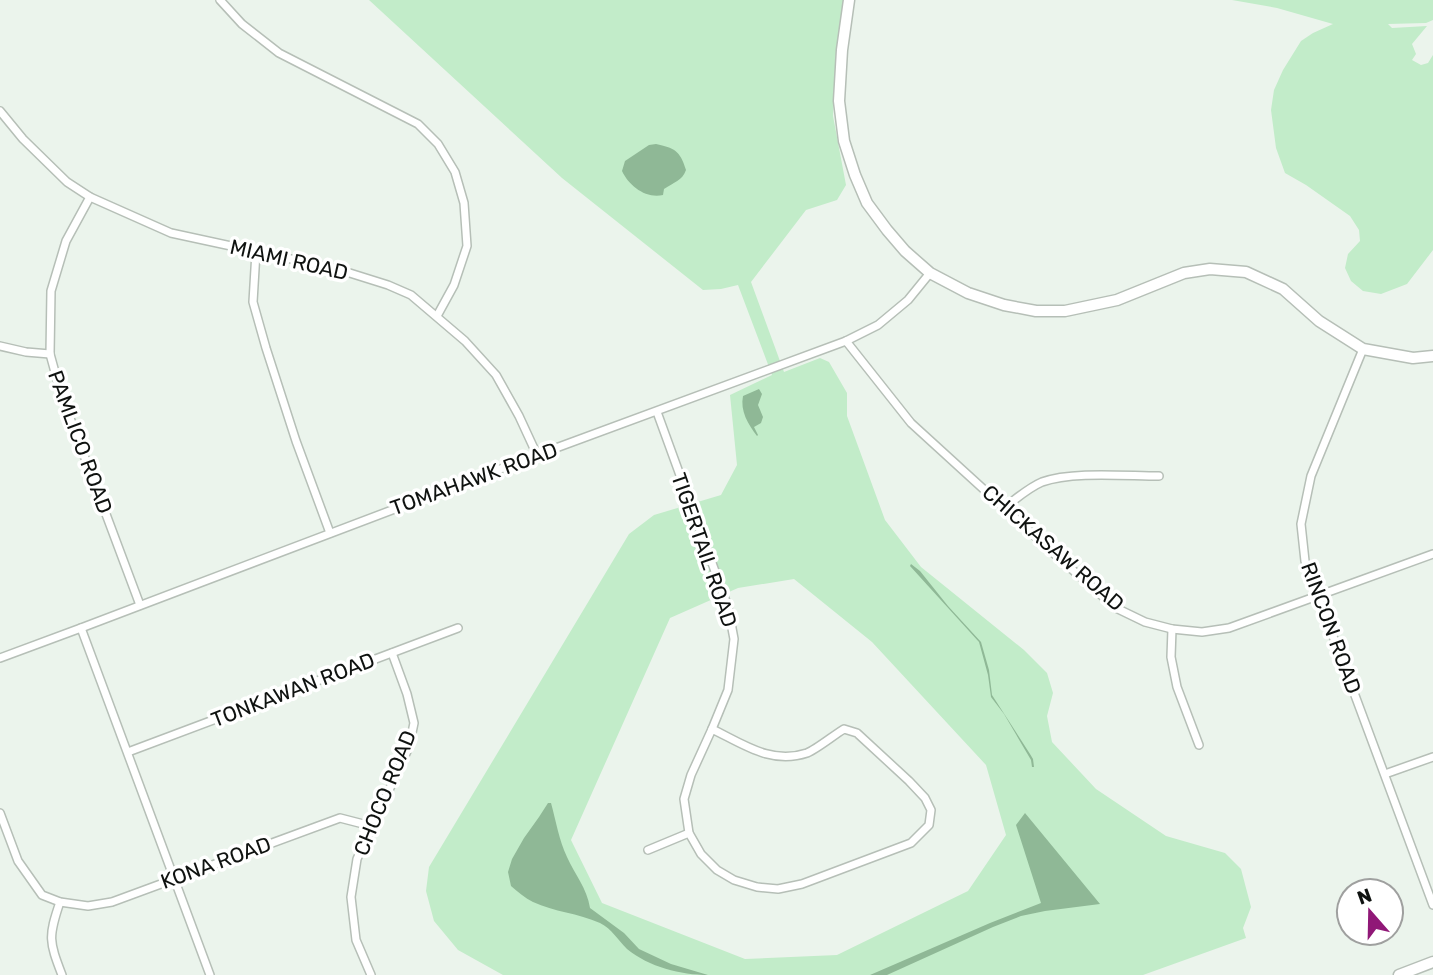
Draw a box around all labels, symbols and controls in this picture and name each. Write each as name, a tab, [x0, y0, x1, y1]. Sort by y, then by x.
street label: MIAMI ROAD	[228, 234, 351, 285]
street label: PAMLICO ROAD	[43, 367, 118, 517]
street label: TOMAHAWK ROAD	[387, 437, 561, 520]
street label: TIGERTAIL ROAD	[666, 469, 743, 630]
street label: CHICKASAW ROAD	[977, 479, 1129, 616]
street label: RINCON ROAD	[1296, 559, 1367, 697]
street label: TONKAWAN ROAD	[208, 647, 378, 732]
street label: CHOCO ROAD	[348, 727, 421, 859]
street label: KONA ROAD	[157, 831, 274, 894]
north arrow	[1335, 877, 1405, 947]
text: N	[1354, 883, 1375, 910]

